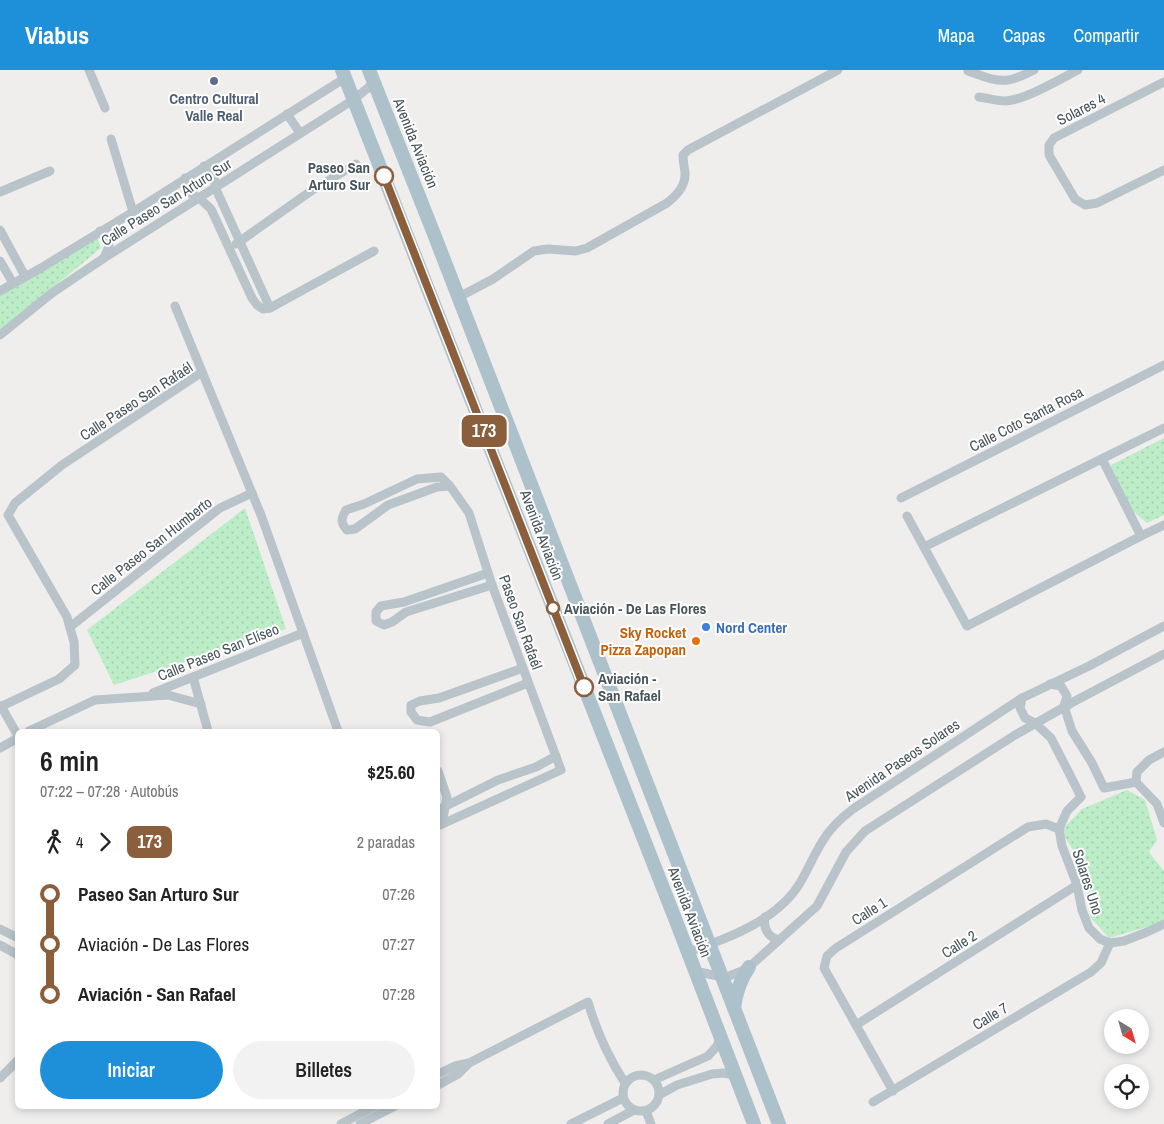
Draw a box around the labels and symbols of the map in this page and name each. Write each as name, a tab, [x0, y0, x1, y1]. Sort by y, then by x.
marker: Centro Cultural Valle Real	[208, 75, 220, 87]
place label: Centro Cultural Valle Real	[169, 88, 259, 126]
street label: Solares 4	[1053, 88, 1109, 130]
street label: Avenida Aviación	[388, 94, 444, 191]
street label: Calle Paseo San Arturo Sur	[97, 153, 235, 251]
place label: Paseo San Arturo Sur	[308, 157, 370, 195]
marker: Paseo San Arturo Sur	[374, 166, 394, 186]
street label: Calle Paseo San Rafaél	[76, 357, 196, 445]
street label: Calle Coto Santa Rosa	[965, 381, 1087, 457]
line badge: 173	[455, 415, 513, 447]
street label: Avenida Aviación	[515, 486, 569, 583]
street label: Calle Paseo San Humberto	[86, 492, 216, 600]
street label: Paseo San Rafaél	[494, 572, 548, 672]
place label: Aviación - De Las Flores	[564, 598, 707, 619]
marker: Aviación - De Las Flores	[546, 601, 560, 615]
place label: Nord Center	[716, 617, 787, 638]
street label: Calle Paseo San Elíseo	[154, 618, 282, 686]
marker: Nord Center	[700, 621, 712, 633]
place label: Sky Rocket Pizza Zapopan	[601, 622, 686, 660]
marker: Sky Rocket Pizza Zapopan	[690, 635, 702, 647]
place label: Aviación - San Rafael	[598, 668, 661, 706]
marker: Aviación - San Rafael	[574, 677, 594, 697]
street label: Avenida Paseos Solares	[840, 714, 964, 807]
street label: Solares Uno	[1068, 847, 1108, 918]
street label: Avenida Aviación	[663, 863, 717, 960]
street label: Calle 1	[847, 892, 891, 930]
street label: Calle 2	[937, 925, 981, 963]
street label: Calle 7	[968, 997, 1012, 1035]
north arrow	[1104, 1009, 1149, 1054]

